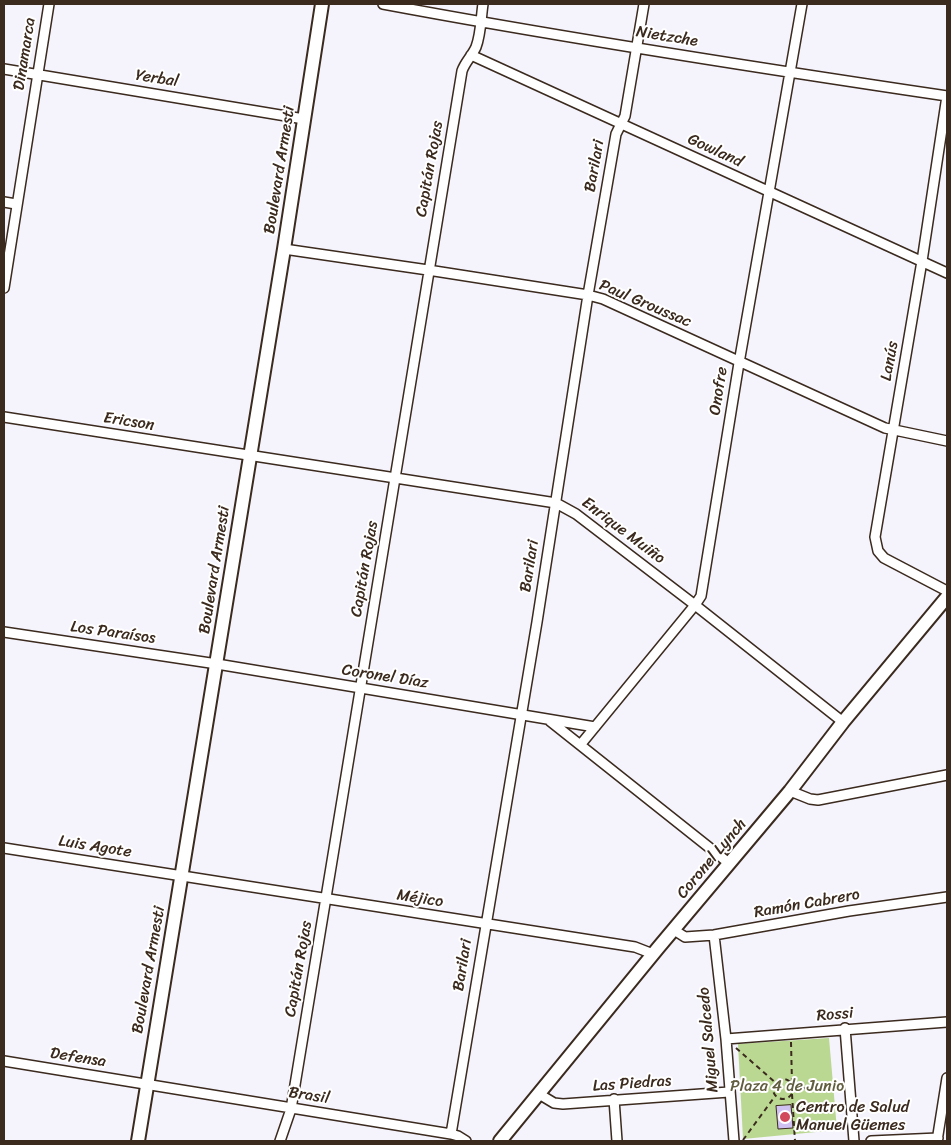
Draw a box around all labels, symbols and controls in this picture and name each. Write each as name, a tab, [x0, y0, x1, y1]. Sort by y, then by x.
street label: Dinamarca	[10, 16, 40, 92]
street label: Nietzche	[635, 23, 699, 51]
street label: Yerbal	[134, 66, 180, 92]
street label: Boulevard Armesti	[260, 105, 300, 235]
street label: Capitán Rojas	[412, 119, 448, 219]
street label: Gowland	[684, 130, 746, 172]
street label: Barilari	[581, 138, 609, 194]
street label: Paul Groussac	[596, 276, 694, 332]
street label: Lanús	[877, 340, 903, 382]
street label: Onofre	[706, 365, 732, 417]
street label: Ericson	[102, 409, 156, 435]
street label: Enrique Muiño	[578, 493, 668, 569]
street label: Boulevard Armesti	[195, 505, 235, 635]
street label: Capitán Rojas	[347, 519, 383, 619]
street label: Barilari	[516, 538, 544, 594]
street label: Los Paraísos	[69, 618, 157, 648]
street label: Coronel Díaz	[340, 661, 430, 693]
street label: Coronel Lynch	[673, 815, 751, 903]
street label: Luis Agote	[57, 832, 133, 862]
street label: Ramón Cabrero	[753, 885, 861, 923]
street label: Méjico	[395, 886, 445, 912]
street label: Boulevard Armesti	[128, 905, 170, 1035]
street label: Capitán Rojas	[281, 919, 317, 1019]
street label: Barilari	[449, 937, 477, 993]
street label: Miguel Salcedo	[695, 986, 723, 1094]
street label: Rossi	[816, 1004, 854, 1026]
street label: Defensa	[49, 1044, 107, 1072]
street label: Las Piedras	[592, 1072, 672, 1096]
park label: Plaza 4 de Junio	[730, 1077, 844, 1097]
street label: Brasil	[287, 1083, 331, 1109]
place label: Centro de Salud Manuel Güemes	[796, 1098, 909, 1136]
marker: Centro de Salud Manuel Güemes	[778, 1110, 792, 1124]

